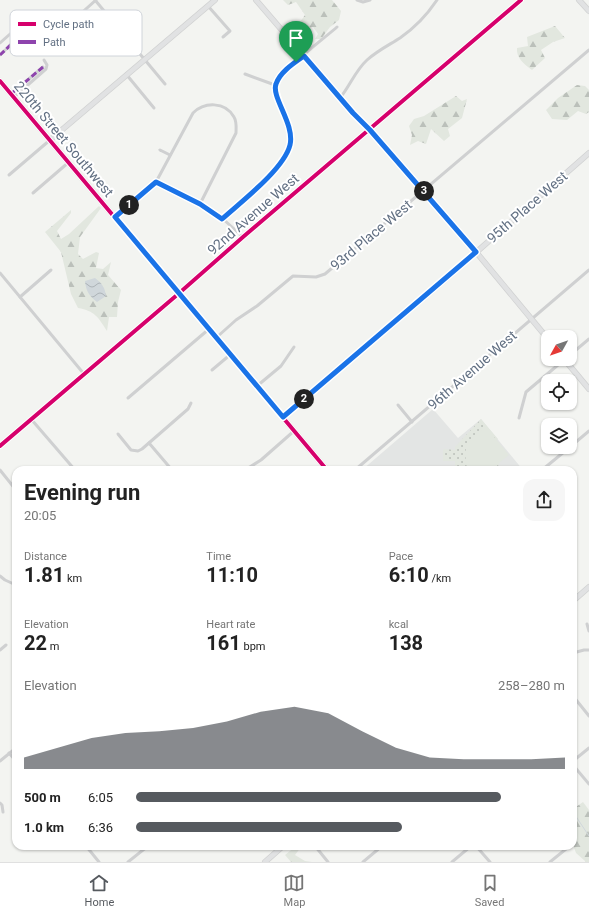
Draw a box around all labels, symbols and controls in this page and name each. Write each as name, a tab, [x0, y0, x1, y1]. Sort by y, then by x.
legend	[10, 10, 142, 56]
text: Cycle path	[43, 18, 94, 31]
pin	[279, 21, 313, 62]
icon: arrive	[285, 27, 307, 49]
text: Path	[43, 36, 66, 49]
street label: 220th Street Southwest	[11, 78, 117, 200]
street label: 95th Place West	[484, 168, 571, 246]
street label: 92nd Avenue West	[204, 170, 302, 258]
pin: 3	[414, 181, 434, 201]
text: 3	[421, 184, 427, 197]
pin: 1	[119, 195, 139, 215]
street label: 93rd Place West	[327, 196, 415, 274]
text: 1	[126, 198, 132, 211]
street label: 96th Avenue West	[424, 327, 520, 413]
north arrow	[541, 330, 577, 366]
map controls	[541, 330, 577, 454]
button: locate	[541, 374, 577, 410]
pin: 2	[294, 389, 314, 409]
text: 2	[301, 392, 307, 405]
button: layers	[541, 418, 577, 454]
button: share	[523, 479, 565, 521]
text: Evening run	[24, 480, 140, 505]
text: 20:05	[24, 508, 56, 523]
text: Distance	[24, 550, 67, 563]
text: Time	[206, 550, 231, 563]
text: Pace	[389, 550, 413, 563]
text: 1.81	[24, 563, 64, 587]
text: 11:10	[206, 563, 258, 587]
text: 6:10	[389, 563, 429, 587]
text: km	[64, 572, 82, 585]
text: /km	[429, 572, 451, 585]
text: Elevation	[24, 618, 69, 631]
text: Heart rate	[206, 618, 255, 631]
text: kcal	[389, 618, 409, 631]
text: 22	[24, 631, 47, 655]
text: 161	[206, 631, 241, 655]
text: 138	[389, 631, 423, 655]
text: m	[47, 640, 59, 653]
text: bpm	[241, 640, 266, 653]
text: Elevation	[24, 678, 77, 693]
text: 258–280 m	[498, 678, 565, 693]
text: 500 m	[24, 790, 61, 805]
text: 6:05	[88, 790, 113, 805]
text: 1.0 km	[24, 820, 64, 835]
text: 6:36	[88, 820, 113, 835]
tab: Home	[85, 872, 114, 909]
tab: Map	[283, 872, 305, 909]
tab: Saved	[475, 872, 504, 909]

